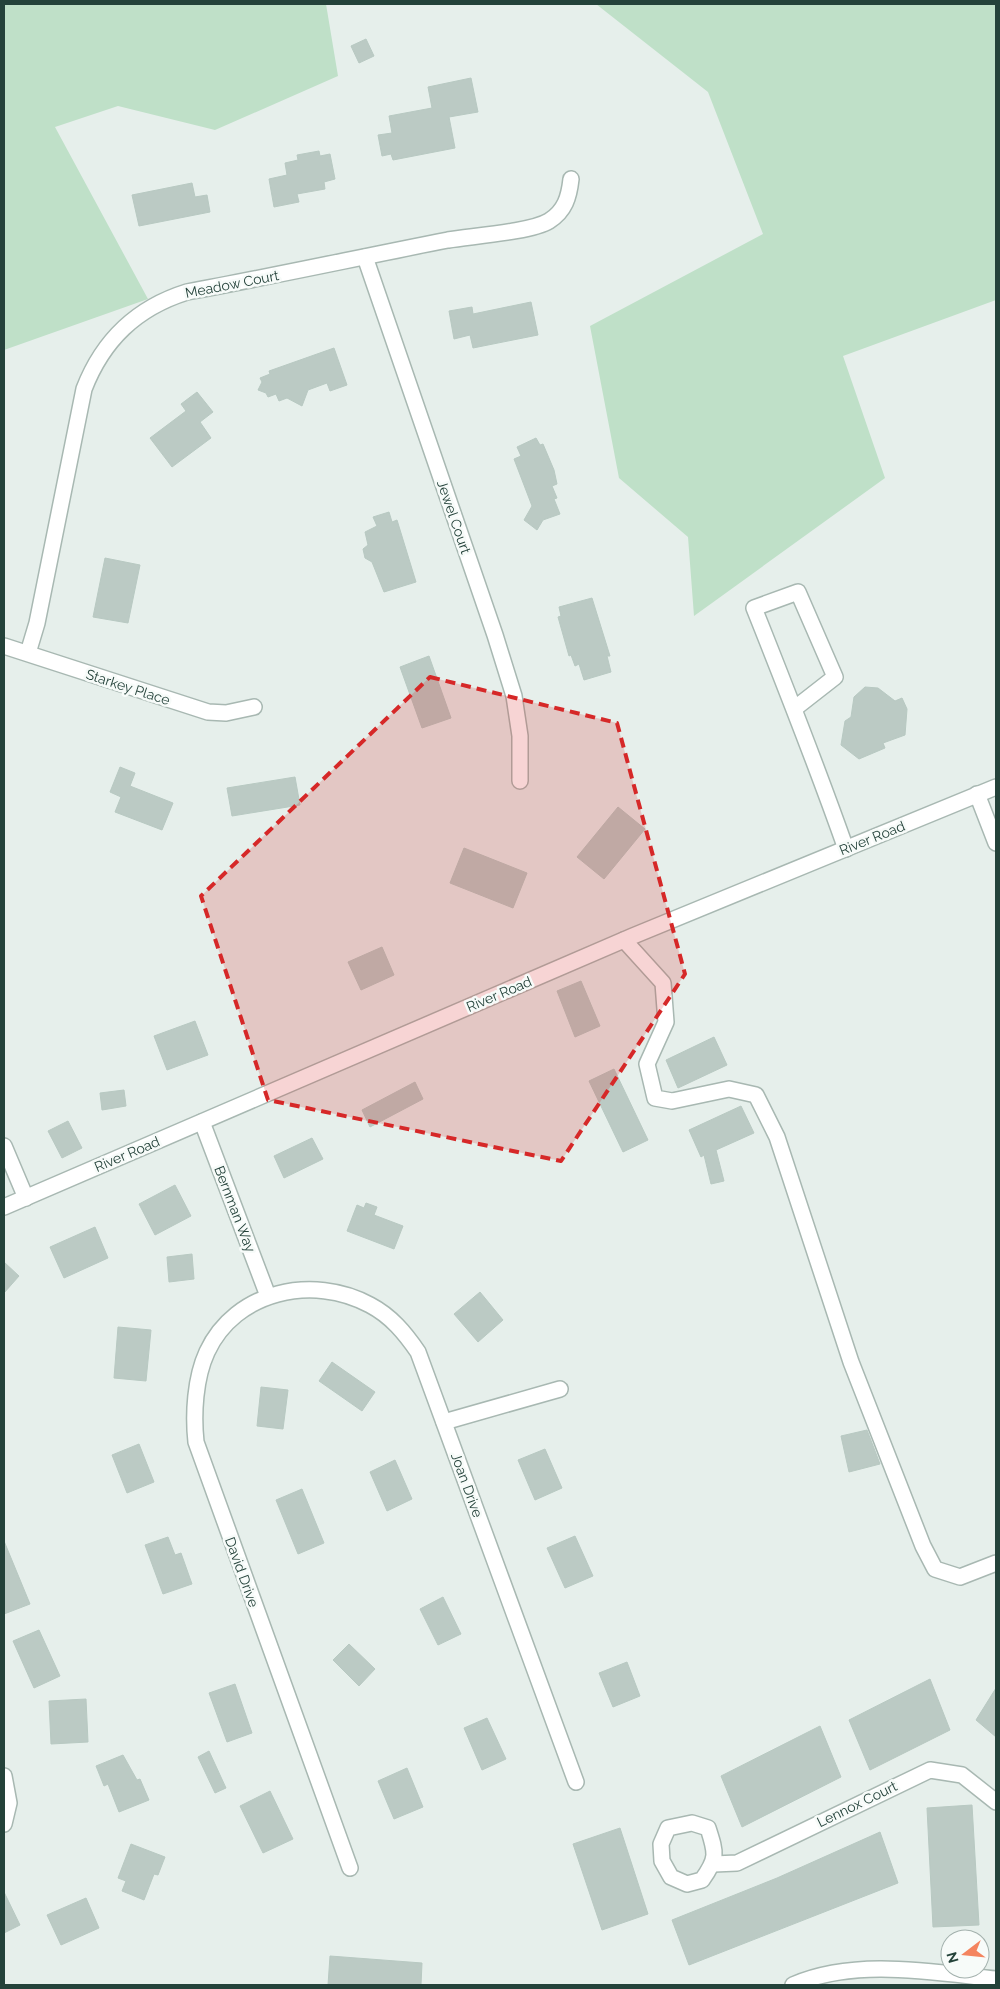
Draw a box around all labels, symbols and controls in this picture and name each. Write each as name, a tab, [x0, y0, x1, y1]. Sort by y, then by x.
street label: Meadow Court	[184, 267, 281, 301]
street label: Jewel Court	[434, 478, 474, 556]
street label: Starkey Place	[84, 666, 172, 708]
street label: River Road	[837, 818, 907, 858]
street label: River Road	[464, 973, 534, 1015]
street label: River Road	[92, 1133, 162, 1175]
street label: Bernman Way	[211, 1164, 259, 1255]
street label: Joan Drive	[448, 1450, 486, 1520]
street label: David Drive	[222, 1535, 262, 1609]
street label: Lennox Court	[814, 1778, 900, 1830]
north arrow	[940, 1929, 990, 1979]
text: N	[943, 1950, 962, 1965]

